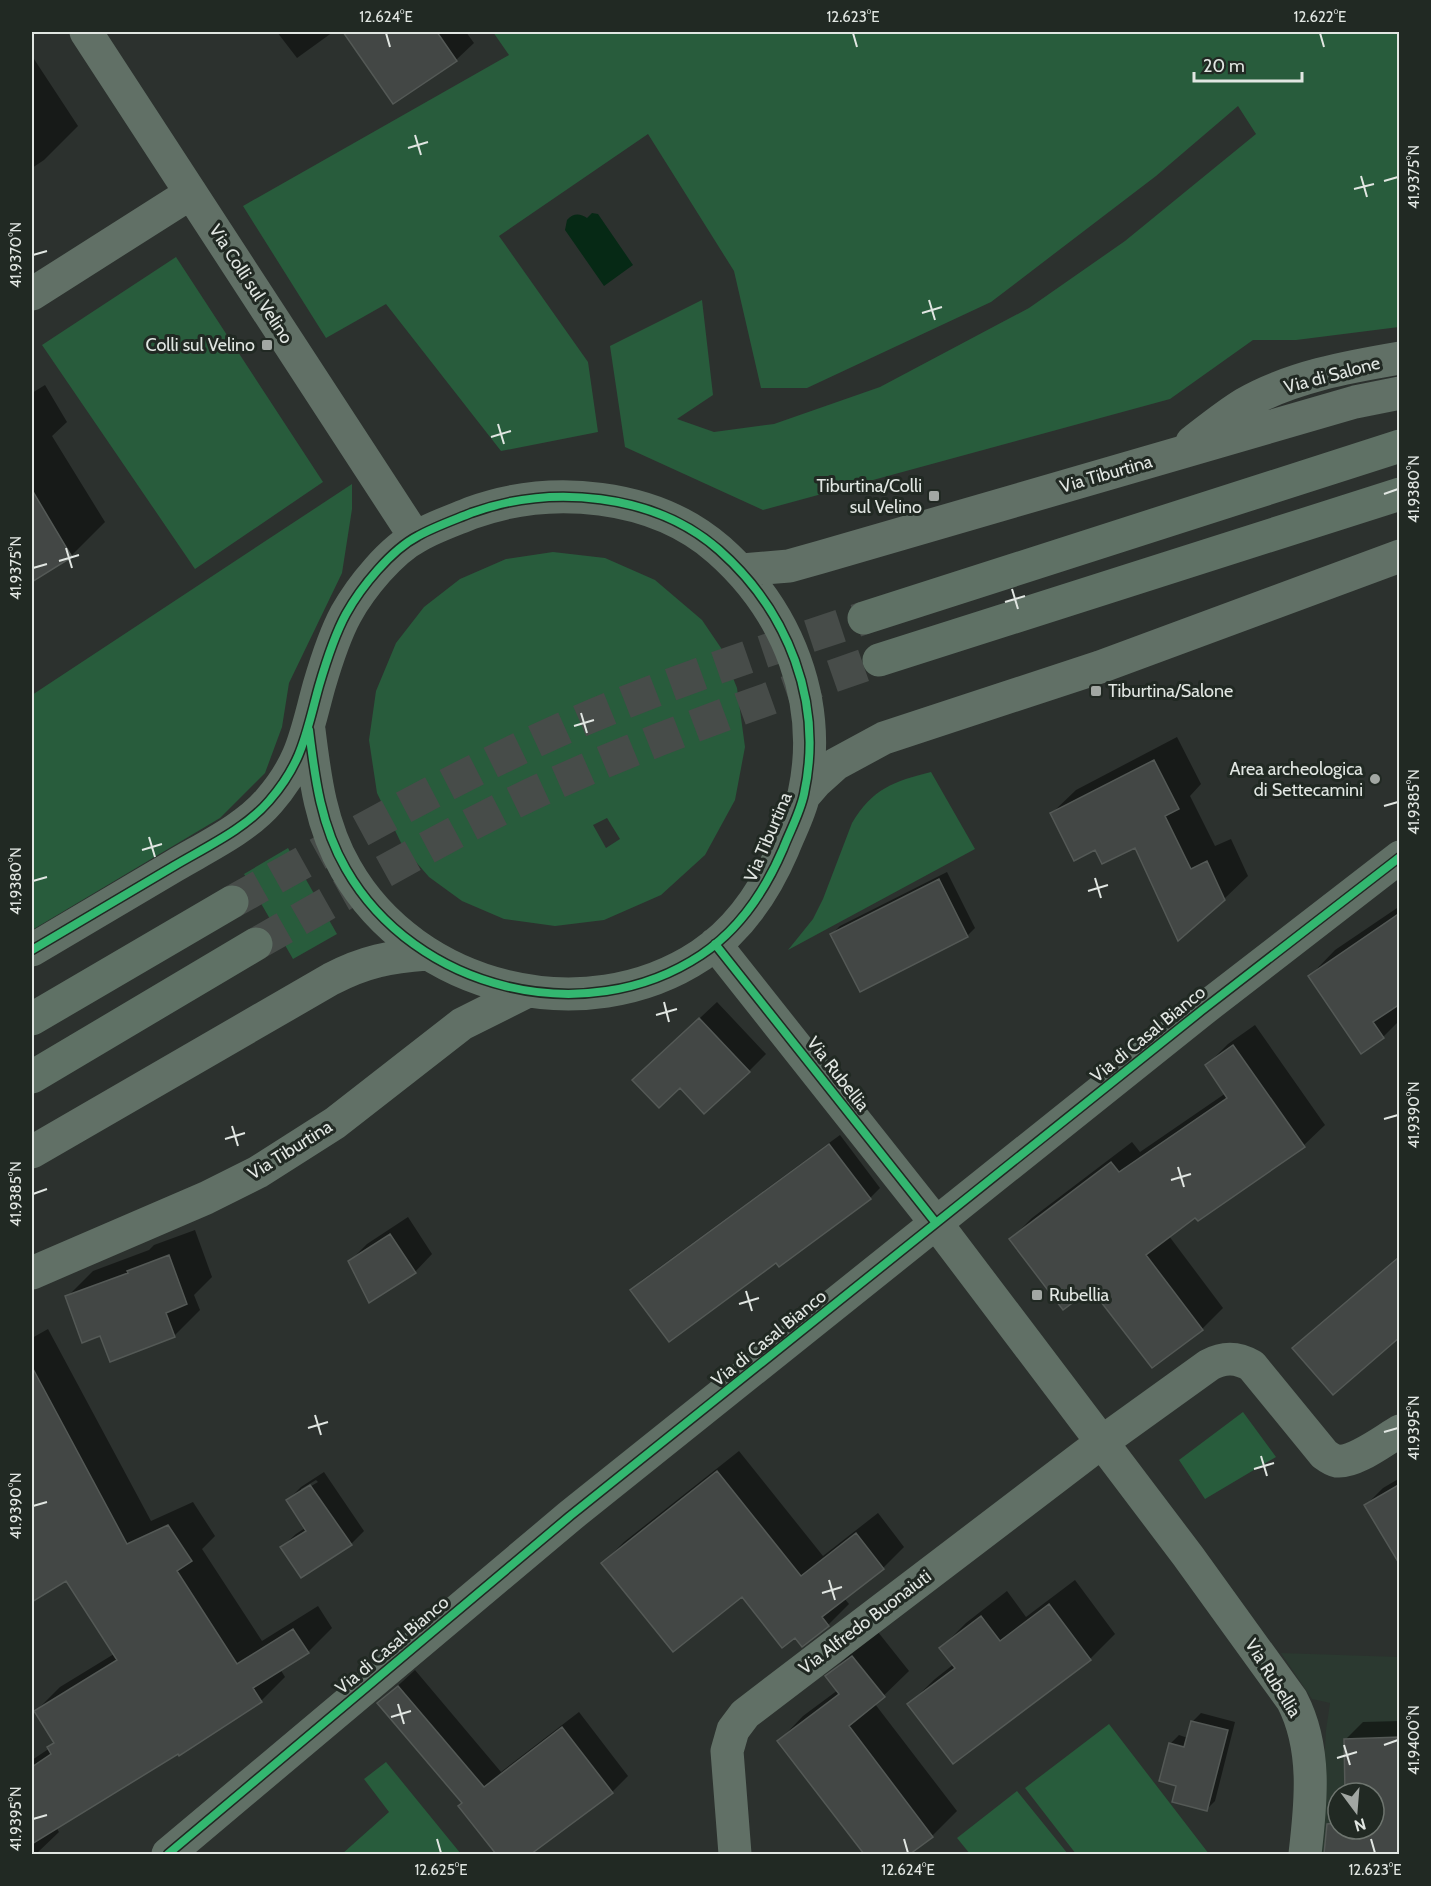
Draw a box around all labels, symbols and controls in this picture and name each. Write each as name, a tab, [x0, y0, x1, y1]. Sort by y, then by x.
text: 12.624°E	[359, 8, 413, 26]
text: 12.623°E	[826, 8, 880, 26]
text: 12.622°E	[1294, 8, 1346, 26]
scale bar	[1194, 45, 1302, 83]
text: 20 m	[1203, 55, 1245, 77]
text: 41.9375°N	[1405, 145, 1423, 209]
street label: Via Colli sul Velino	[204, 220, 298, 348]
text: 41.9370°N	[7, 222, 25, 288]
place label: Colli sul Velino	[146, 334, 255, 356]
marker: Colli sul Velino	[260, 338, 274, 352]
street label: Via di Salone	[1282, 352, 1382, 398]
street label: Via Tiburtina	[1057, 450, 1155, 498]
text: 41.9380°N	[1405, 455, 1423, 523]
place label: Tiburtina/Colli sul Velino	[816, 475, 922, 518]
marker: Tiburtina/Colli sul Velino	[927, 489, 941, 503]
text: 41.9375°N	[7, 536, 25, 600]
place label: Tiburtina/Salone	[1108, 680, 1233, 702]
marker: Tiburtina/Salone	[1089, 684, 1103, 698]
place label: Area archeologica di Settecamini	[1229, 758, 1363, 801]
text: 41.9385°N	[1405, 769, 1423, 835]
marker: Area archeologica di Settecamini	[1368, 772, 1382, 786]
street label: Via Tiburtina	[739, 789, 797, 885]
text: 41.9380°N	[7, 847, 25, 915]
street label: Via di Casal Bianco	[1086, 981, 1210, 1087]
street label: Via Rubellia	[802, 1032, 874, 1116]
text: 41.9390°N	[1405, 1081, 1423, 1149]
street label: Via Tiburtina	[244, 1115, 337, 1185]
text: 41.9385°N	[7, 1161, 25, 1227]
place label: Rubellia	[1049, 1284, 1110, 1306]
street label: Via di Casal Bianco	[707, 1285, 831, 1391]
marker: Rubellia	[1030, 1288, 1044, 1302]
text: 41.9395°N	[1405, 1396, 1423, 1460]
text: 41.9390°N	[7, 1472, 25, 1540]
street label: Via Alfredo Buonaiuti	[795, 1565, 935, 1679]
street label: Via di Casal Bianco	[331, 1591, 453, 1699]
street label: Via Rubellia	[1240, 1635, 1306, 1722]
text: 41.9400°N	[1405, 1705, 1423, 1775]
north arrow	[1326, 1781, 1386, 1841]
text: 41.9395°N	[7, 1787, 25, 1851]
text: N	[1352, 1814, 1368, 1836]
text: 12.625°E	[414, 1861, 468, 1879]
text: 12.624°E	[881, 1861, 935, 1879]
text: 12.623°E	[1348, 1861, 1402, 1879]

